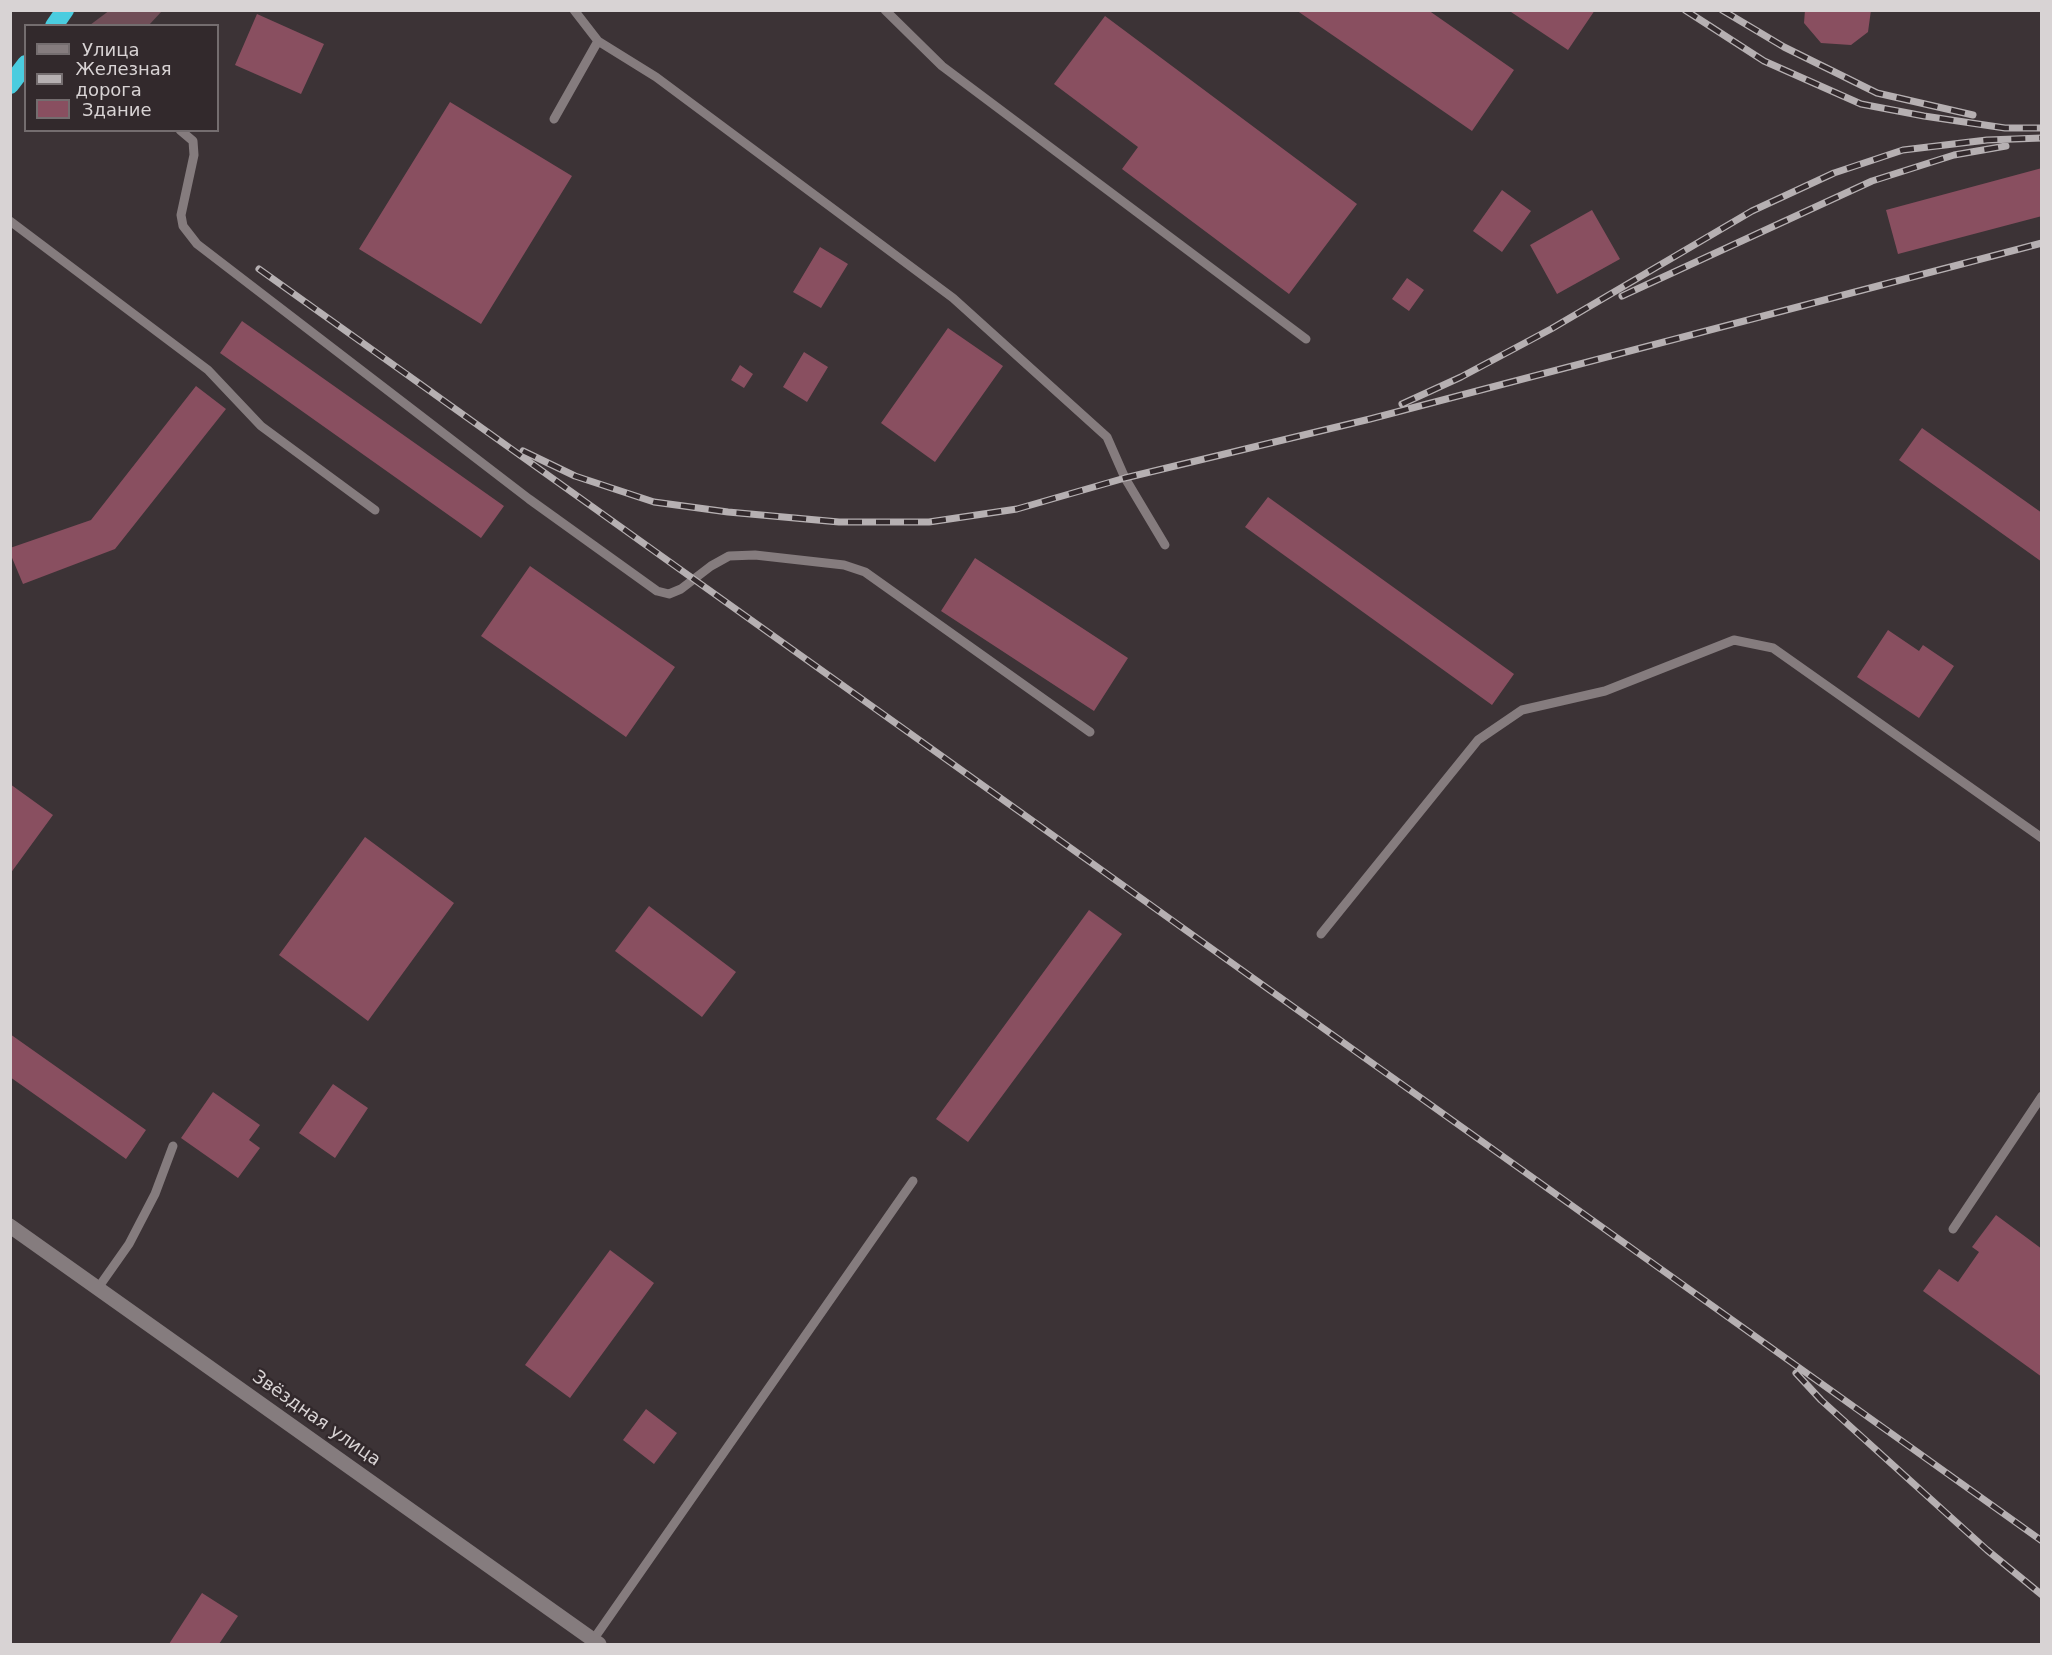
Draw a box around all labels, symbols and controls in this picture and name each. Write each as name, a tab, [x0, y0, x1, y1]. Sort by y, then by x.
legend	[24, 24, 219, 132]
text: Улица	[82, 39, 139, 60]
text: Железная дорога	[75, 58, 172, 100]
text: Здание	[82, 99, 152, 120]
street label: Звёздная улица	[248, 1367, 384, 1471]

